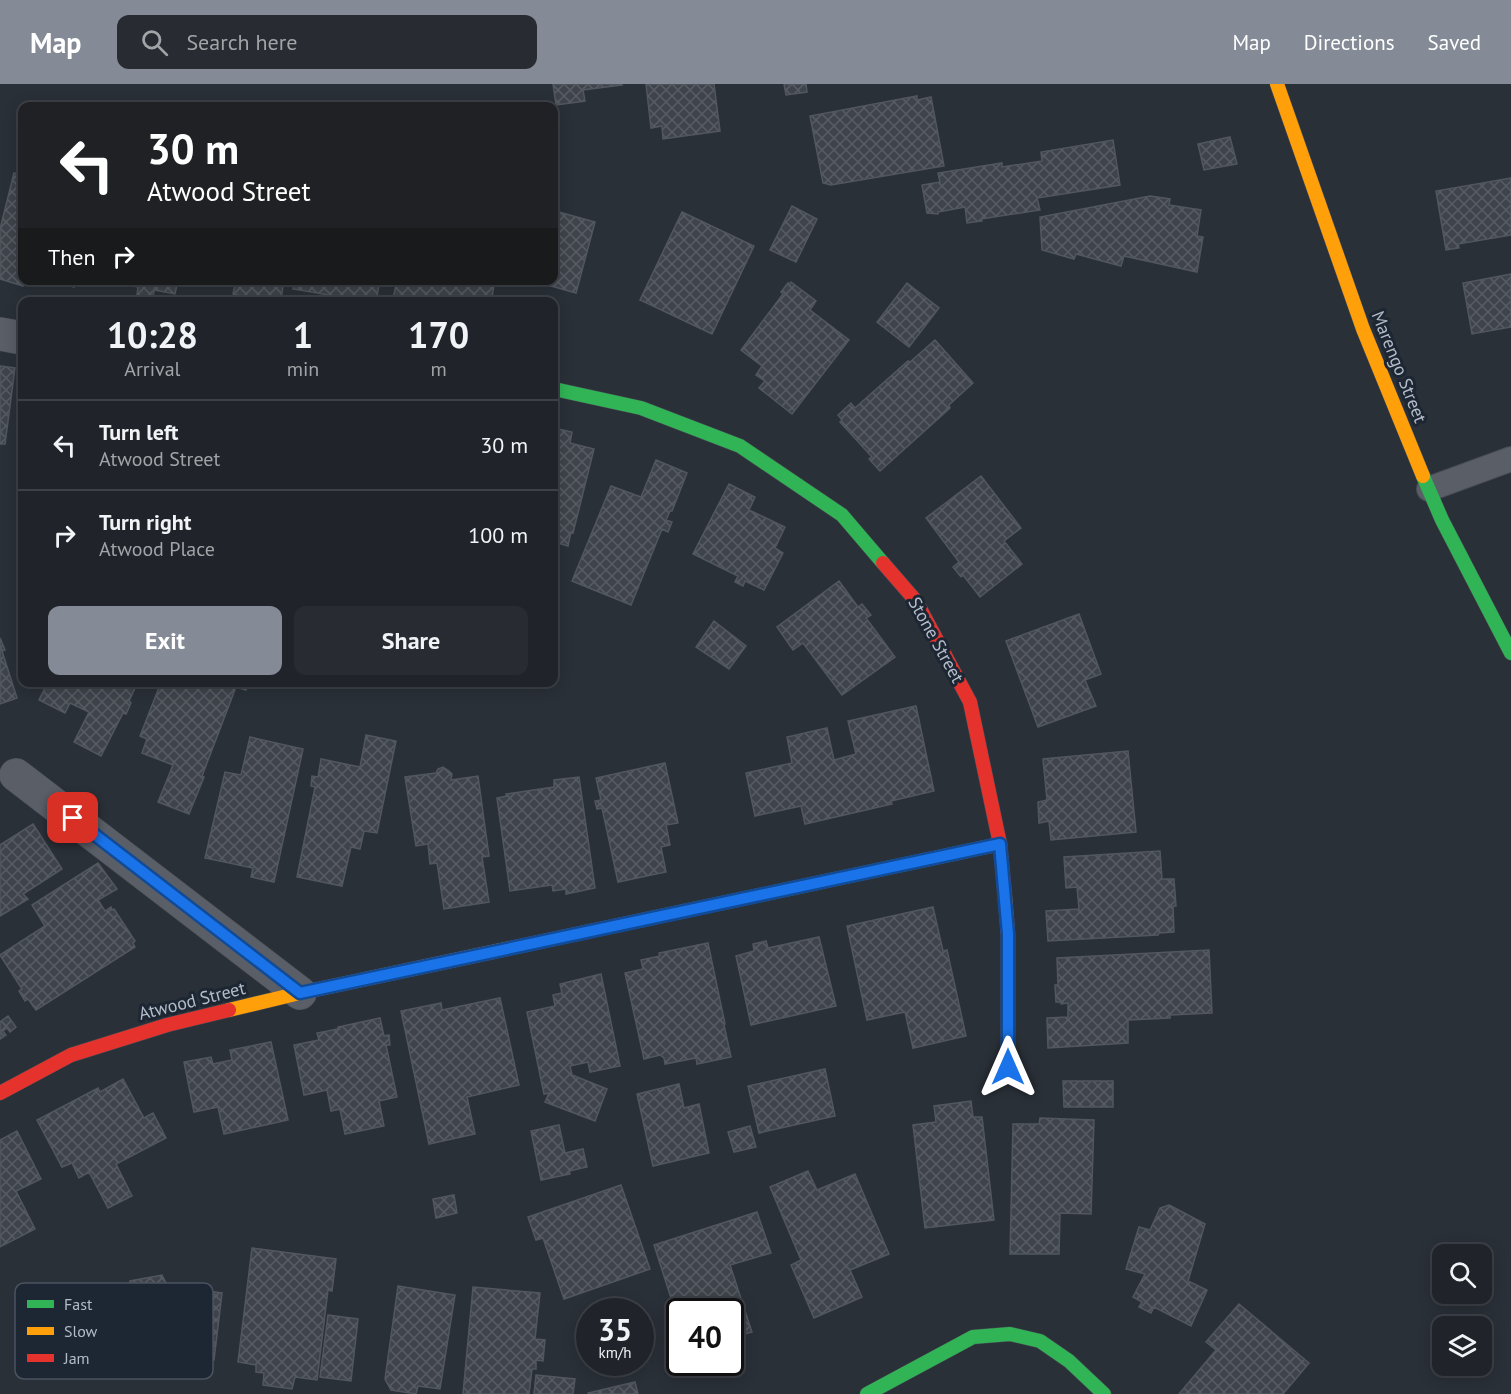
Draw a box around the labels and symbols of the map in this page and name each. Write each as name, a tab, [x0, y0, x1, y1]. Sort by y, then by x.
street label: Marengo Street	[1367, 308, 1432, 426]
street label: Stone Street	[903, 593, 969, 687]
pin	[47, 792, 98, 843]
street label: Atwood Street	[136, 976, 248, 1025]
position arrow	[976, 1035, 1040, 1099]
legend	[15, 1283, 213, 1379]
text: Fast	[64, 1294, 93, 1314]
speed limit sign: 40	[666, 1298, 744, 1376]
text: Slow	[64, 1321, 98, 1341]
text: Jam	[63, 1348, 90, 1368]

